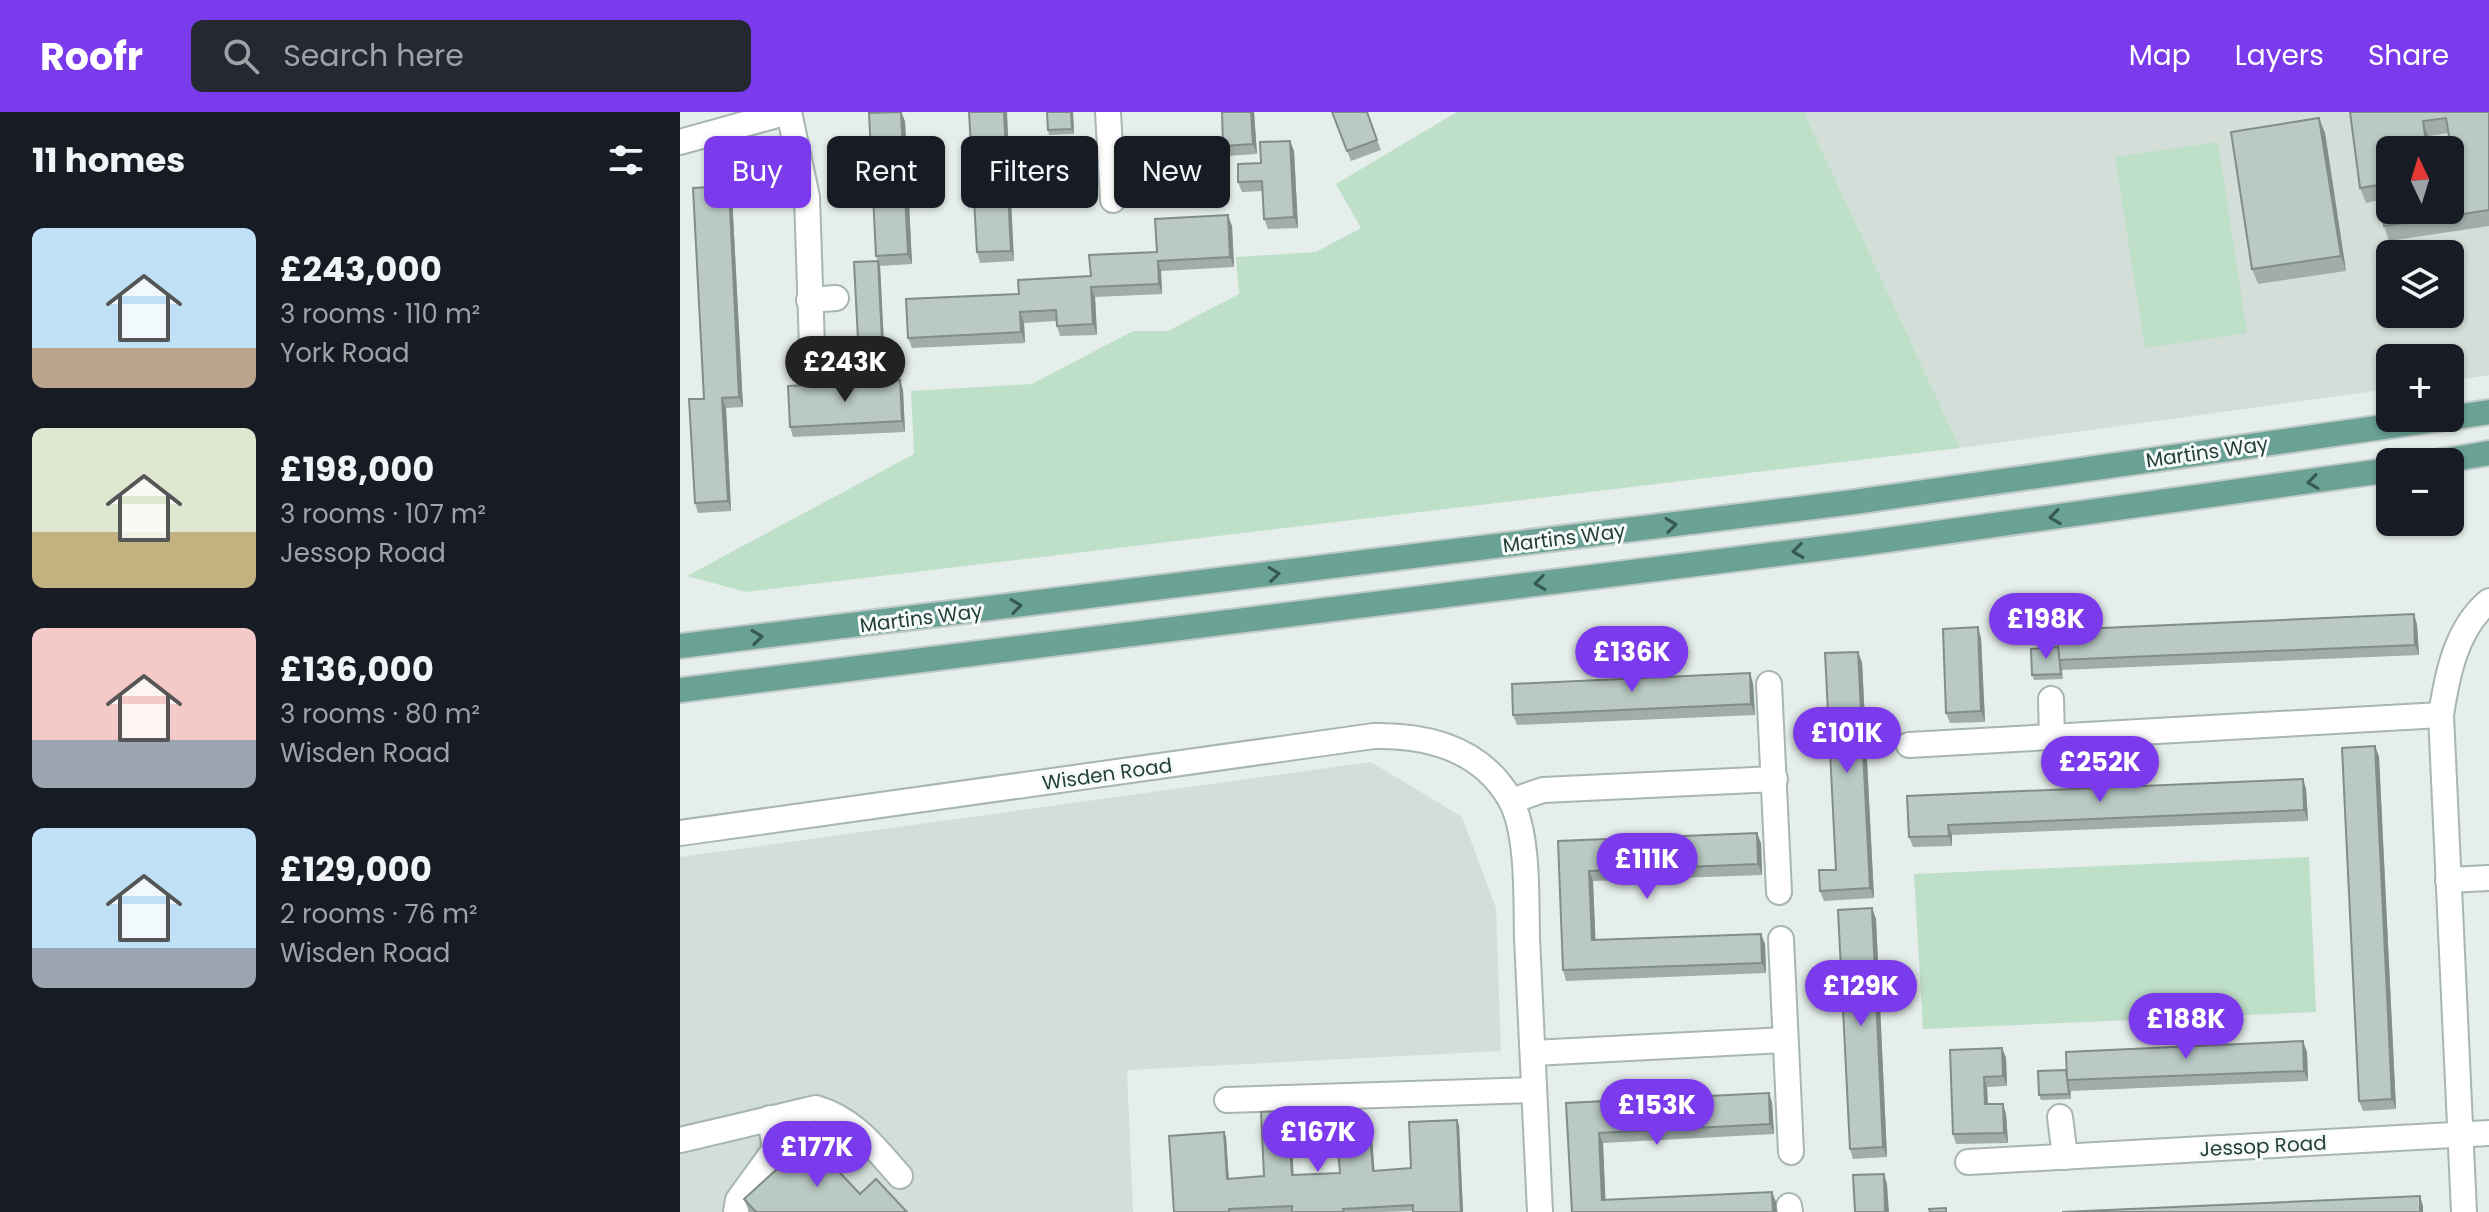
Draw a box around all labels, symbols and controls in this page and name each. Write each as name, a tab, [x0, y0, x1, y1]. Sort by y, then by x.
search box	[191, 20, 751, 92]
text: Roofr	[40, 30, 143, 83]
icon: search	[219, 34, 263, 78]
text: Search here	[283, 34, 464, 77]
text: Map	[2129, 36, 2191, 75]
text: Layers	[2235, 36, 2324, 75]
text: Share	[2368, 36, 2449, 75]
text: 11 homes	[32, 136, 185, 184]
chip: Buy	[704, 136, 811, 208]
chip: Rent	[827, 136, 945, 208]
chip: Filters	[961, 136, 1098, 208]
chip: New	[1114, 136, 1230, 208]
north arrow	[2376, 136, 2464, 224]
map controls	[2376, 136, 2464, 536]
icon: filters	[604, 138, 648, 182]
button: layers	[2376, 240, 2464, 328]
text: £243,000	[280, 245, 442, 293]
icon: home	[96, 260, 192, 356]
text: 3 rooms · 110 m²	[280, 296, 480, 332]
text: York Road	[280, 335, 409, 371]
pin: £243K	[789, 336, 901, 404]
text: £243K	[803, 344, 887, 380]
button: +	[2376, 344, 2464, 432]
street label: Martins Way	[2144, 430, 2270, 474]
text: £198,000	[280, 445, 435, 493]
button: −	[2376, 448, 2464, 536]
icon: home	[96, 460, 192, 556]
one-way arrow	[2306, 473, 2320, 490]
text: 3 rooms · 107 m²	[280, 496, 486, 532]
one-way arrow	[2048, 508, 2062, 525]
street label: Martins Way	[1501, 517, 1627, 559]
one-way arrow	[1664, 517, 1677, 534]
text: Jessop Road	[280, 535, 446, 571]
one-way arrow	[1791, 542, 1804, 559]
one-way arrow	[1267, 566, 1281, 583]
one-way arrow	[1533, 574, 1546, 591]
pin: £198K	[1990, 593, 2102, 661]
street label: Martins Way	[858, 597, 984, 639]
one-way arrow	[1010, 598, 1023, 615]
text: £198K	[2007, 601, 2085, 637]
pin: £136K	[1576, 626, 1688, 694]
one-way arrow	[751, 629, 764, 646]
text: £136K	[1593, 634, 1671, 670]
text: £136,000	[280, 645, 434, 693]
icon: home	[96, 660, 192, 756]
text: 3 rooms · 80 m²	[280, 696, 480, 732]
pin: £101K	[1791, 707, 1903, 775]
text: £101K	[1811, 715, 1883, 751]
text: Wisden Road	[280, 735, 450, 771]
pin: £252K	[2044, 736, 2156, 804]
text: £252K	[2059, 744, 2141, 780]
street label: Wisden Road	[1040, 751, 1174, 797]
pin: £111K	[1591, 833, 1703, 901]
text: £111K	[1615, 841, 1679, 877]
text: £129,000	[280, 845, 432, 893]
icon: home	[96, 860, 192, 956]
text: 2 rooms · 76 m²	[280, 896, 478, 932]
text: Wisden Road	[280, 935, 450, 971]
pin: £129K	[1805, 960, 1917, 1028]
text: £129K	[1823, 968, 1899, 1004]
pin: £188K	[2130, 993, 2242, 1061]
text: £188K	[2147, 1001, 2225, 1037]
pin: £153K	[1601, 1079, 1713, 1147]
text: £153K	[1618, 1087, 1696, 1123]
pin: £167K	[1262, 1106, 1374, 1174]
text: £167K	[1280, 1114, 1356, 1150]
pin: £177K	[761, 1121, 873, 1189]
text: £177K	[781, 1129, 853, 1165]
street label: Jessop Road	[2199, 1129, 2327, 1163]

